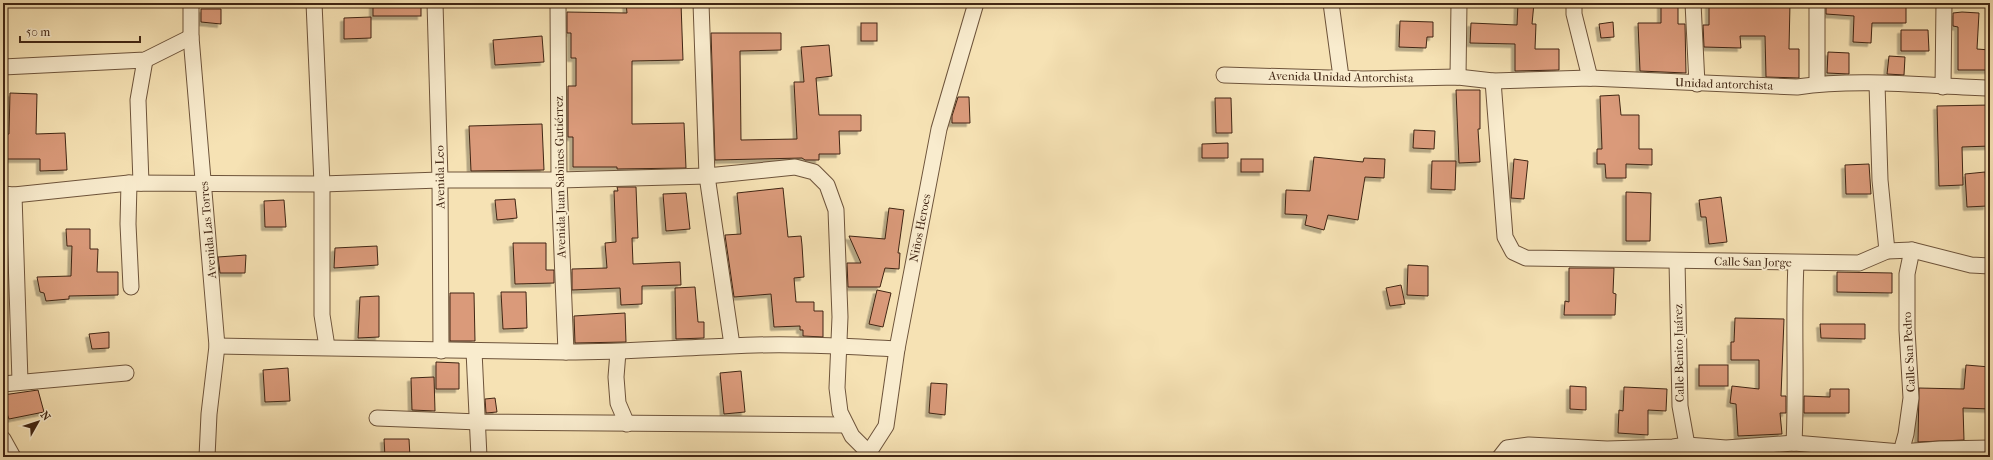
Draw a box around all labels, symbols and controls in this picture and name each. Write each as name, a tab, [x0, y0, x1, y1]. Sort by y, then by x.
scale bar	[20, 18, 140, 44]
text: 50 m	[26, 25, 50, 39]
street label: Avenida Unidad Antorchista	[1267, 69, 1414, 85]
street label: Unidad antorchista	[1675, 75, 1774, 93]
street label: Avenida Juan Sabines Gutiérrez	[552, 95, 568, 259]
street label: Avenida Leo	[432, 145, 448, 210]
street label: Avenida Las Torres	[197, 180, 219, 280]
street label: Niños Heroes	[907, 192, 934, 263]
street label: Calle San Jorge	[1714, 254, 1792, 270]
street label: Calle Benito Juárez	[1671, 303, 1687, 402]
street label: Calle San Pedro	[1900, 311, 1918, 393]
north arrow	[18, 402, 58, 442]
text: N	[38, 409, 53, 424]

